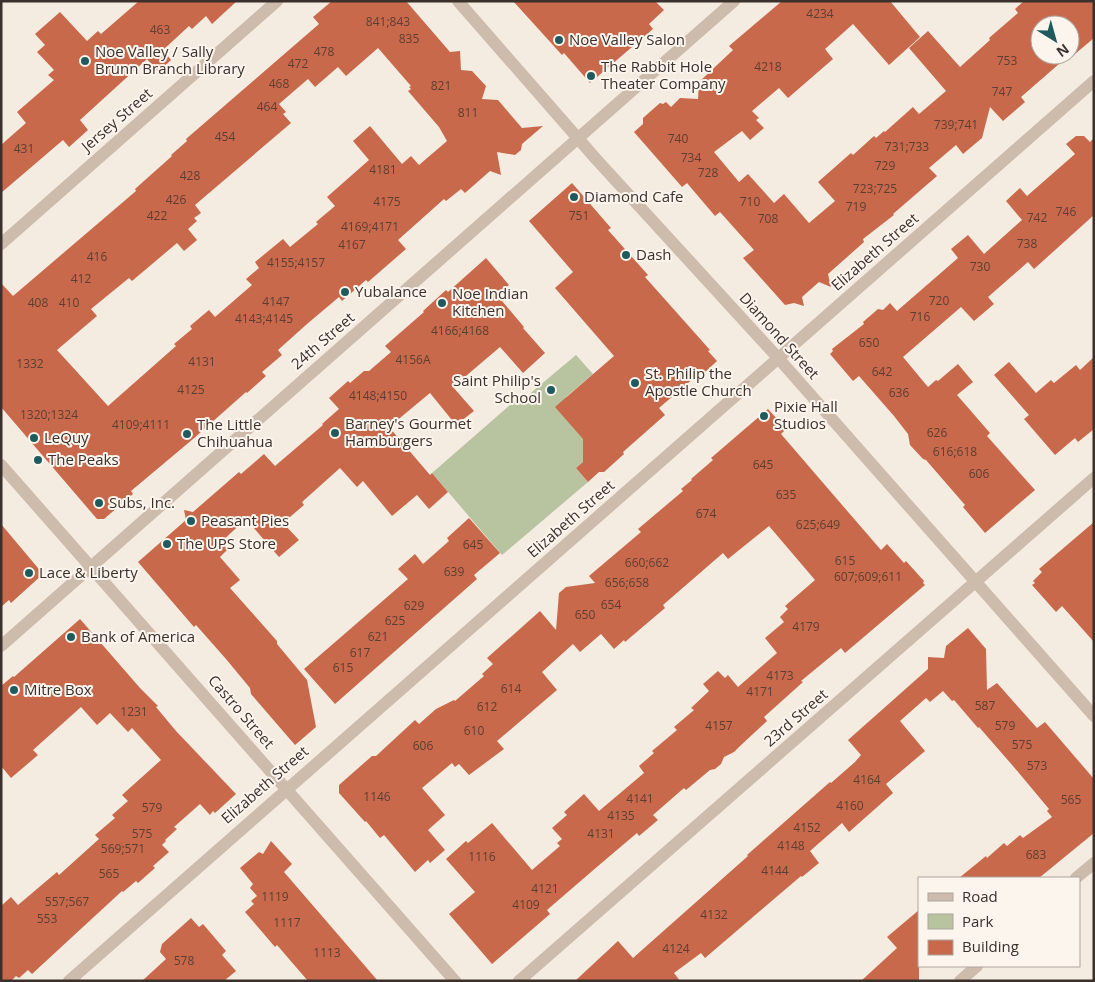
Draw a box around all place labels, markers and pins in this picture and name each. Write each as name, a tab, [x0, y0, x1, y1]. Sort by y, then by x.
place label: Noe Valley Salon	[569, 29, 685, 49]
marker: Noe Valley Salon	[553, 34, 565, 46]
place label: Noe Valley / Sally Brunn Branch Library	[95, 41, 245, 78]
marker: Noe Valley / Sally Brunn Branch Library	[79, 55, 91, 67]
place label: The Rabbit Hole Theater Company	[601, 56, 726, 93]
marker: The Rabbit Hole Theater Company	[585, 70, 597, 82]
place label: Diamond Cafe	[584, 186, 683, 206]
marker: Diamond Cafe	[568, 191, 580, 203]
place label: Dash	[636, 244, 672, 264]
marker: Dash	[620, 249, 632, 261]
place label: Yubalance	[355, 281, 427, 301]
place label: Noe Indian Kitchen	[452, 283, 529, 320]
marker: Yubalance	[339, 286, 351, 298]
marker: Noe Indian Kitchen	[436, 297, 448, 309]
place label: St. Philip the Apostle Church	[645, 363, 752, 400]
place label: Saint Philip's School	[453, 370, 541, 407]
marker: St. Philip the Apostle Church	[629, 377, 641, 389]
marker: Saint Philip's School	[545, 384, 557, 396]
place label: Pixie Hall Studios	[774, 396, 838, 433]
marker: Pixie Hall Studios	[758, 410, 770, 422]
place label: Barney's Gourmet Hamburgers	[345, 413, 472, 450]
place label: The Little Chihuahua	[197, 414, 273, 451]
place label: LeQuy	[44, 427, 89, 447]
marker: Barney's Gourmet Hamburgers	[329, 427, 341, 439]
marker: The Little Chihuahua	[181, 428, 193, 440]
marker: LeQuy	[28, 432, 40, 444]
place label: The Peaks	[48, 449, 119, 469]
marker: The Peaks	[32, 454, 44, 466]
place label: Subs, Inc.	[109, 492, 175, 512]
marker: Subs, Inc.	[93, 497, 105, 509]
place label: Peasant Pies	[201, 510, 289, 530]
marker: Peasant Pies	[185, 515, 197, 527]
place label: The UPS Store	[177, 533, 276, 553]
marker: The UPS Store	[161, 538, 173, 550]
place label: Lace & Liberty	[39, 562, 138, 582]
marker: Lace & Liberty	[23, 567, 35, 579]
place label: Bank of America	[81, 626, 195, 646]
marker: Bank of America	[65, 631, 77, 643]
place label: Mitre Box	[24, 679, 92, 699]
marker: Mitre Box	[8, 684, 20, 696]

